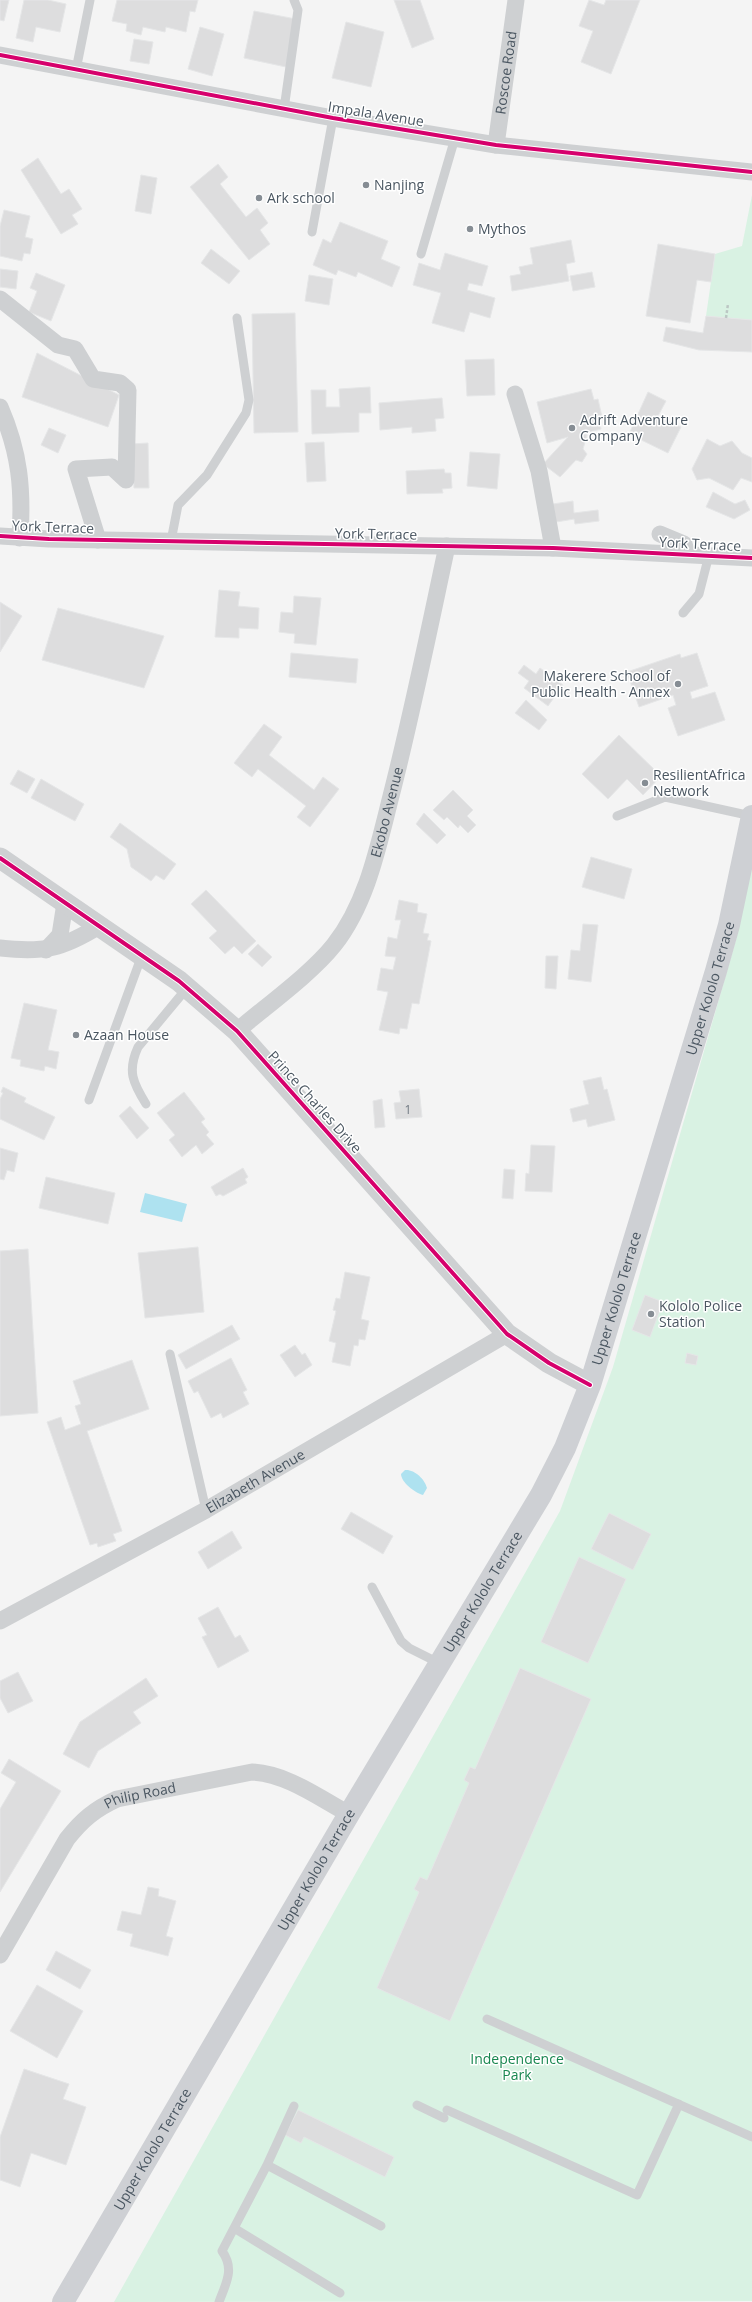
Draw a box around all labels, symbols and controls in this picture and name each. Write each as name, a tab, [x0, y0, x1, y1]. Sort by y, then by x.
street label: Roscoe Road	[490, 30, 521, 115]
street label: Impala Avenue	[327, 97, 426, 130]
place label: Nanjing	[374, 175, 425, 194]
marker: Nanjing	[361, 180, 371, 190]
place label: Ark school	[267, 188, 335, 207]
marker: Ark school	[254, 193, 264, 203]
place label: Mythos	[478, 219, 527, 238]
marker: Mythos	[465, 224, 475, 234]
place label: Adrift Adventure Company	[580, 410, 688, 445]
marker: Adrift Adventure Company	[567, 423, 577, 433]
street label: York Terrace	[12, 516, 95, 537]
street label: York Terrace	[335, 523, 417, 544]
street label: York Terrace	[658, 532, 742, 555]
place label: Makerere School of Public Health - Annex	[531, 666, 671, 701]
marker: Makerere School of Public Health - Annex	[673, 679, 683, 689]
street label: Ekobo Avenue	[366, 765, 407, 860]
place label: ResilientAfrica Network	[653, 765, 746, 800]
marker: ResilientAfrica Network	[640, 778, 650, 788]
street label: Upper Kololo Terrace	[681, 919, 739, 1057]
place label: Azaan House	[84, 1025, 169, 1044]
marker: Azaan House	[71, 1030, 81, 1040]
street label: Prince Charles Drive	[264, 1046, 366, 1157]
house number: 1	[405, 1101, 411, 1118]
street label: Upper Kololo Terrace	[587, 1229, 645, 1367]
place label: Kololo Police Station	[659, 1296, 742, 1331]
marker: Kololo Police Station	[646, 1309, 656, 1319]
street label: Elizabeth Avenue	[202, 1444, 308, 1517]
street label: Upper Kololo Terrace	[438, 1527, 526, 1656]
street label: Philip Road	[100, 1777, 178, 1813]
street label: Upper Kololo Terrace	[273, 1805, 359, 1934]
park label: Independence Park	[470, 2049, 564, 2084]
street label: Upper Kololo Terrace	[109, 2084, 195, 2214]

